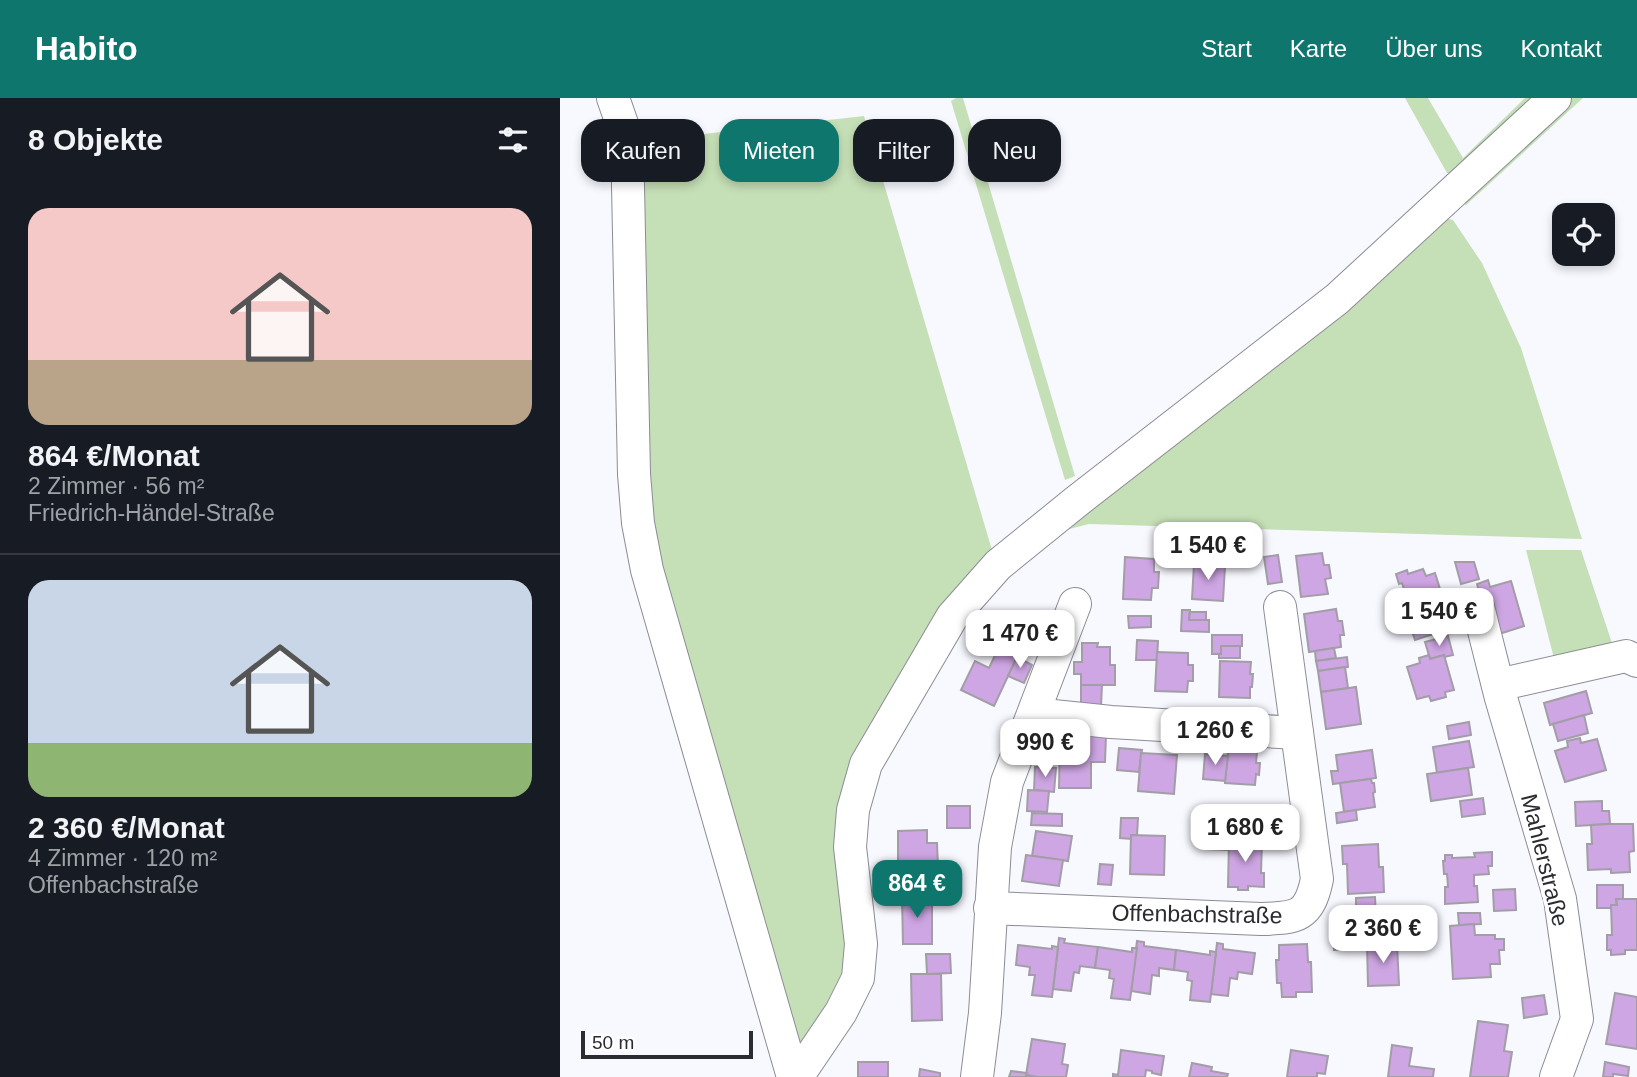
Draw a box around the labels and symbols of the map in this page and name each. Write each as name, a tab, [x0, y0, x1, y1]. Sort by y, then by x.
pin: 1 540 €	[1143, 522, 1273, 582]
pin: 1 540 €	[1374, 588, 1504, 648]
pin: 1 470 €	[955, 610, 1085, 670]
pin: 1 260 €	[1150, 708, 1280, 767]
pin: 990 €	[996, 720, 1094, 779]
street label: Mahlerstraße	[1516, 791, 1574, 929]
pin: 1 680 €	[1180, 804, 1310, 864]
pin: 864 €	[868, 860, 966, 920]
street label: Offenbachstraße	[1111, 900, 1283, 928]
pin: 2 360 €	[1318, 906, 1448, 965]
scale bar	[581, 1028, 752, 1060]

